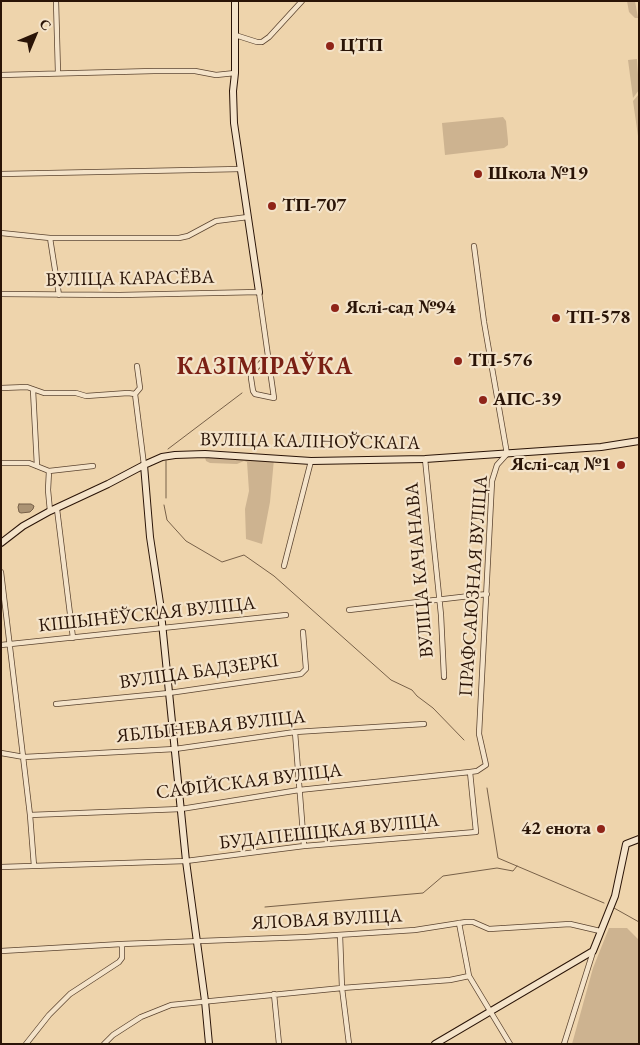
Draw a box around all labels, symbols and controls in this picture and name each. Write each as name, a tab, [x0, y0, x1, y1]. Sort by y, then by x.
north arrow	[10, 10, 60, 60]
text: С	[36, 15, 55, 34]
place label: ЦТП	[340, 35, 383, 57]
marker: ЦТП	[324, 40, 336, 52]
place label: Школа №19	[488, 163, 588, 185]
marker: Школа №19	[472, 168, 484, 180]
place label: ТП-707	[282, 195, 346, 217]
marker: ТП-707	[266, 200, 278, 212]
street label: ВУЛІЦА КАРАСЁВА	[45, 266, 215, 292]
place label: Яслі-сад №94	[345, 297, 456, 319]
marker: Яслі-сад №94	[329, 302, 341, 314]
place label: ТП-578	[566, 307, 630, 329]
marker: ТП-578	[550, 312, 562, 324]
place label: ТП-576	[468, 350, 532, 372]
district label: КАЗІМІРАЎКА	[175, 353, 355, 381]
marker: ТП-576	[452, 355, 464, 367]
place label: АПС-39	[493, 389, 561, 411]
marker: АПС-39	[477, 394, 489, 406]
street label: ВУЛІЦА КАЛІНОЎСКАГА	[200, 429, 420, 455]
place label: Яслі-сад №1	[510, 454, 611, 476]
marker: Яслі-сад №1	[615, 459, 627, 471]
street label: ПРАФСАЮЗНАЯ ВУЛІЦА	[455, 475, 493, 697]
street label: ВУЛІЦА КАЧАНАВА	[401, 481, 439, 659]
street label: КІШЫНЁЎСКАЯ ВУЛІЦА	[37, 592, 257, 638]
street label: ВУЛІЦА БАДЗЕРКІ	[118, 650, 280, 694]
street label: ЯБЛЫНЕВАЯ ВУЛІЦА	[115, 706, 307, 748]
street label: САФІЙСКАЯ ВУЛІЦА	[155, 759, 343, 805]
street label: БУДАПЕШЦКАЯ ВУЛІЦА	[218, 809, 440, 855]
place label: 42 енота	[521, 818, 591, 840]
marker: 42 енота	[595, 823, 607, 835]
street label: ЯЛОВАЯ ВУЛІЦА	[251, 905, 403, 935]

